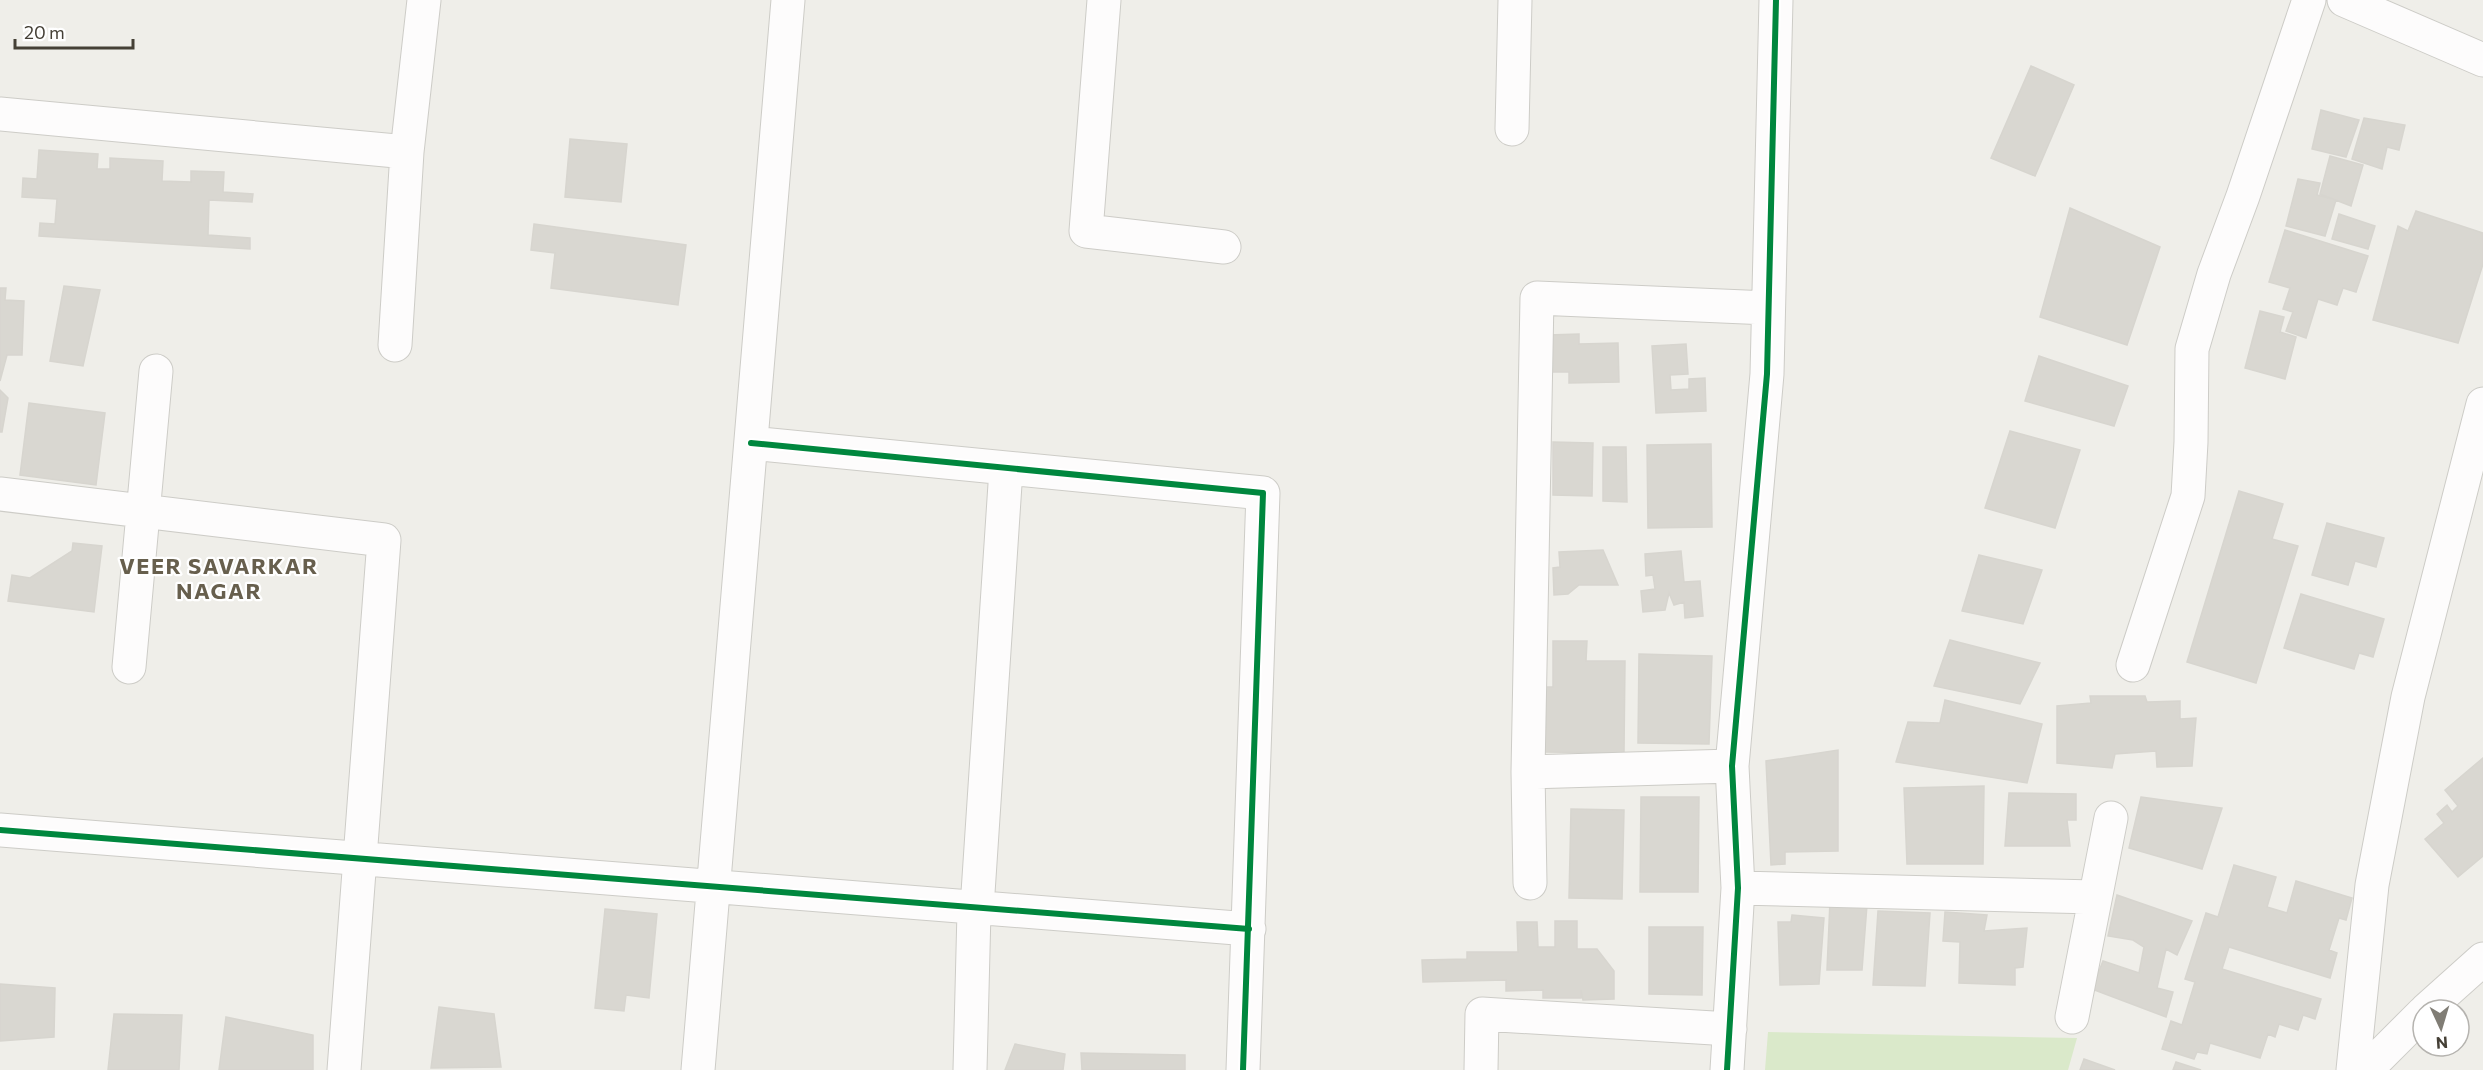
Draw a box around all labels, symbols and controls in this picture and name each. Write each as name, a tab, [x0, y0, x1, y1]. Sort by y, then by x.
scale bar	[15, 12, 134, 50]
text: 20 m	[24, 21, 65, 43]
district label: VEER SAVARKAR NAGAR	[119, 552, 319, 604]
north arrow	[2411, 998, 2471, 1058]
text: N	[2435, 1034, 2449, 1053]

